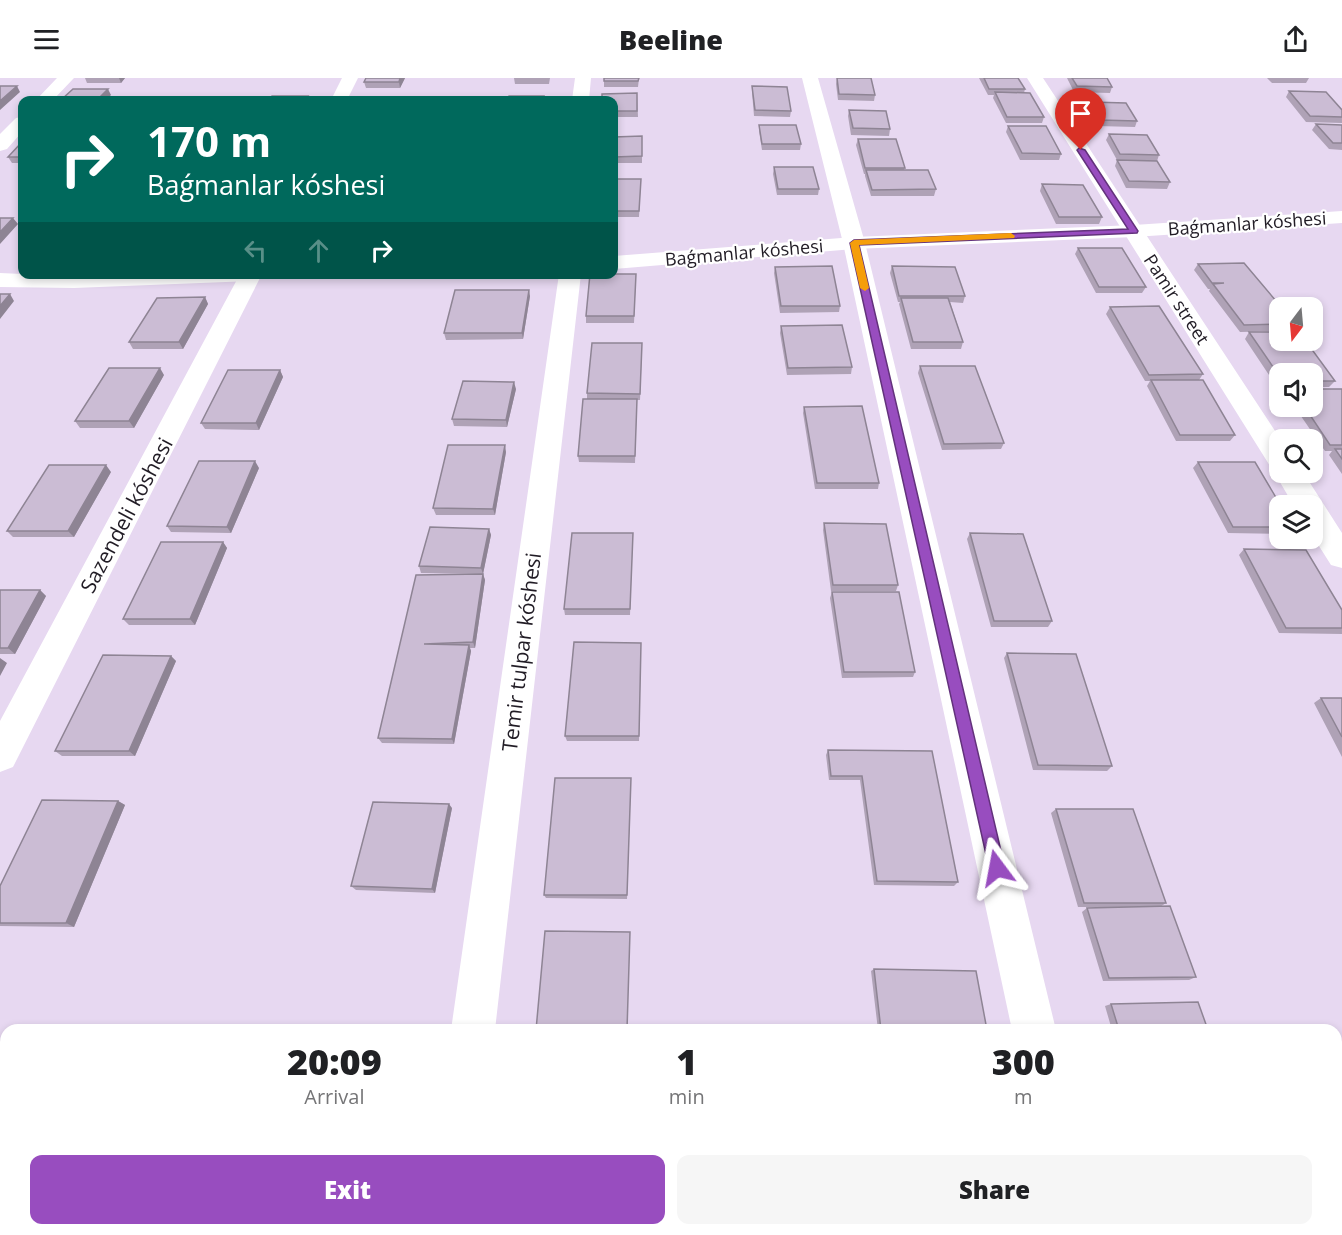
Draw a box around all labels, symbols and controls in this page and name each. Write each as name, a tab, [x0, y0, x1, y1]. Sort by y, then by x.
text: Beeline	[619, 21, 723, 58]
icon: menu	[30, 23, 63, 56]
icon: share	[1279, 23, 1312, 56]
pin	[1055, 88, 1106, 150]
icon: arrive	[1064, 97, 1097, 130]
text: 170 m	[147, 112, 271, 169]
icon: right	[48, 120, 126, 198]
text: Baǵmanlar kóshesi	[147, 166, 385, 203]
street label: Baǵmanlar kóshesi	[1167, 205, 1327, 241]
street label: Baǵmanlar kóshesi	[664, 233, 824, 271]
icon: left	[239, 234, 272, 267]
icon: ahead	[302, 234, 335, 267]
icon: right	[365, 234, 398, 267]
street label: Pamir street	[1139, 249, 1215, 349]
north arrow	[1269, 297, 1323, 351]
map controls	[1269, 297, 1323, 549]
button: sound	[1269, 363, 1323, 417]
button: search	[1269, 429, 1323, 483]
street label: Sazendeli kóshesi	[73, 432, 179, 598]
button: layers	[1269, 495, 1323, 549]
street label: Temir tulpar kóshesi	[495, 551, 547, 753]
position arrow	[965, 836, 1029, 900]
text: 20:09	[287, 1037, 382, 1086]
text: 1	[676, 1037, 697, 1086]
text: 300	[992, 1037, 1055, 1086]
text: Arrival	[304, 1083, 365, 1110]
text: min	[669, 1083, 705, 1110]
text: m	[1014, 1083, 1033, 1110]
button: Exit	[30, 1155, 665, 1224]
button: Share	[677, 1155, 1312, 1224]

